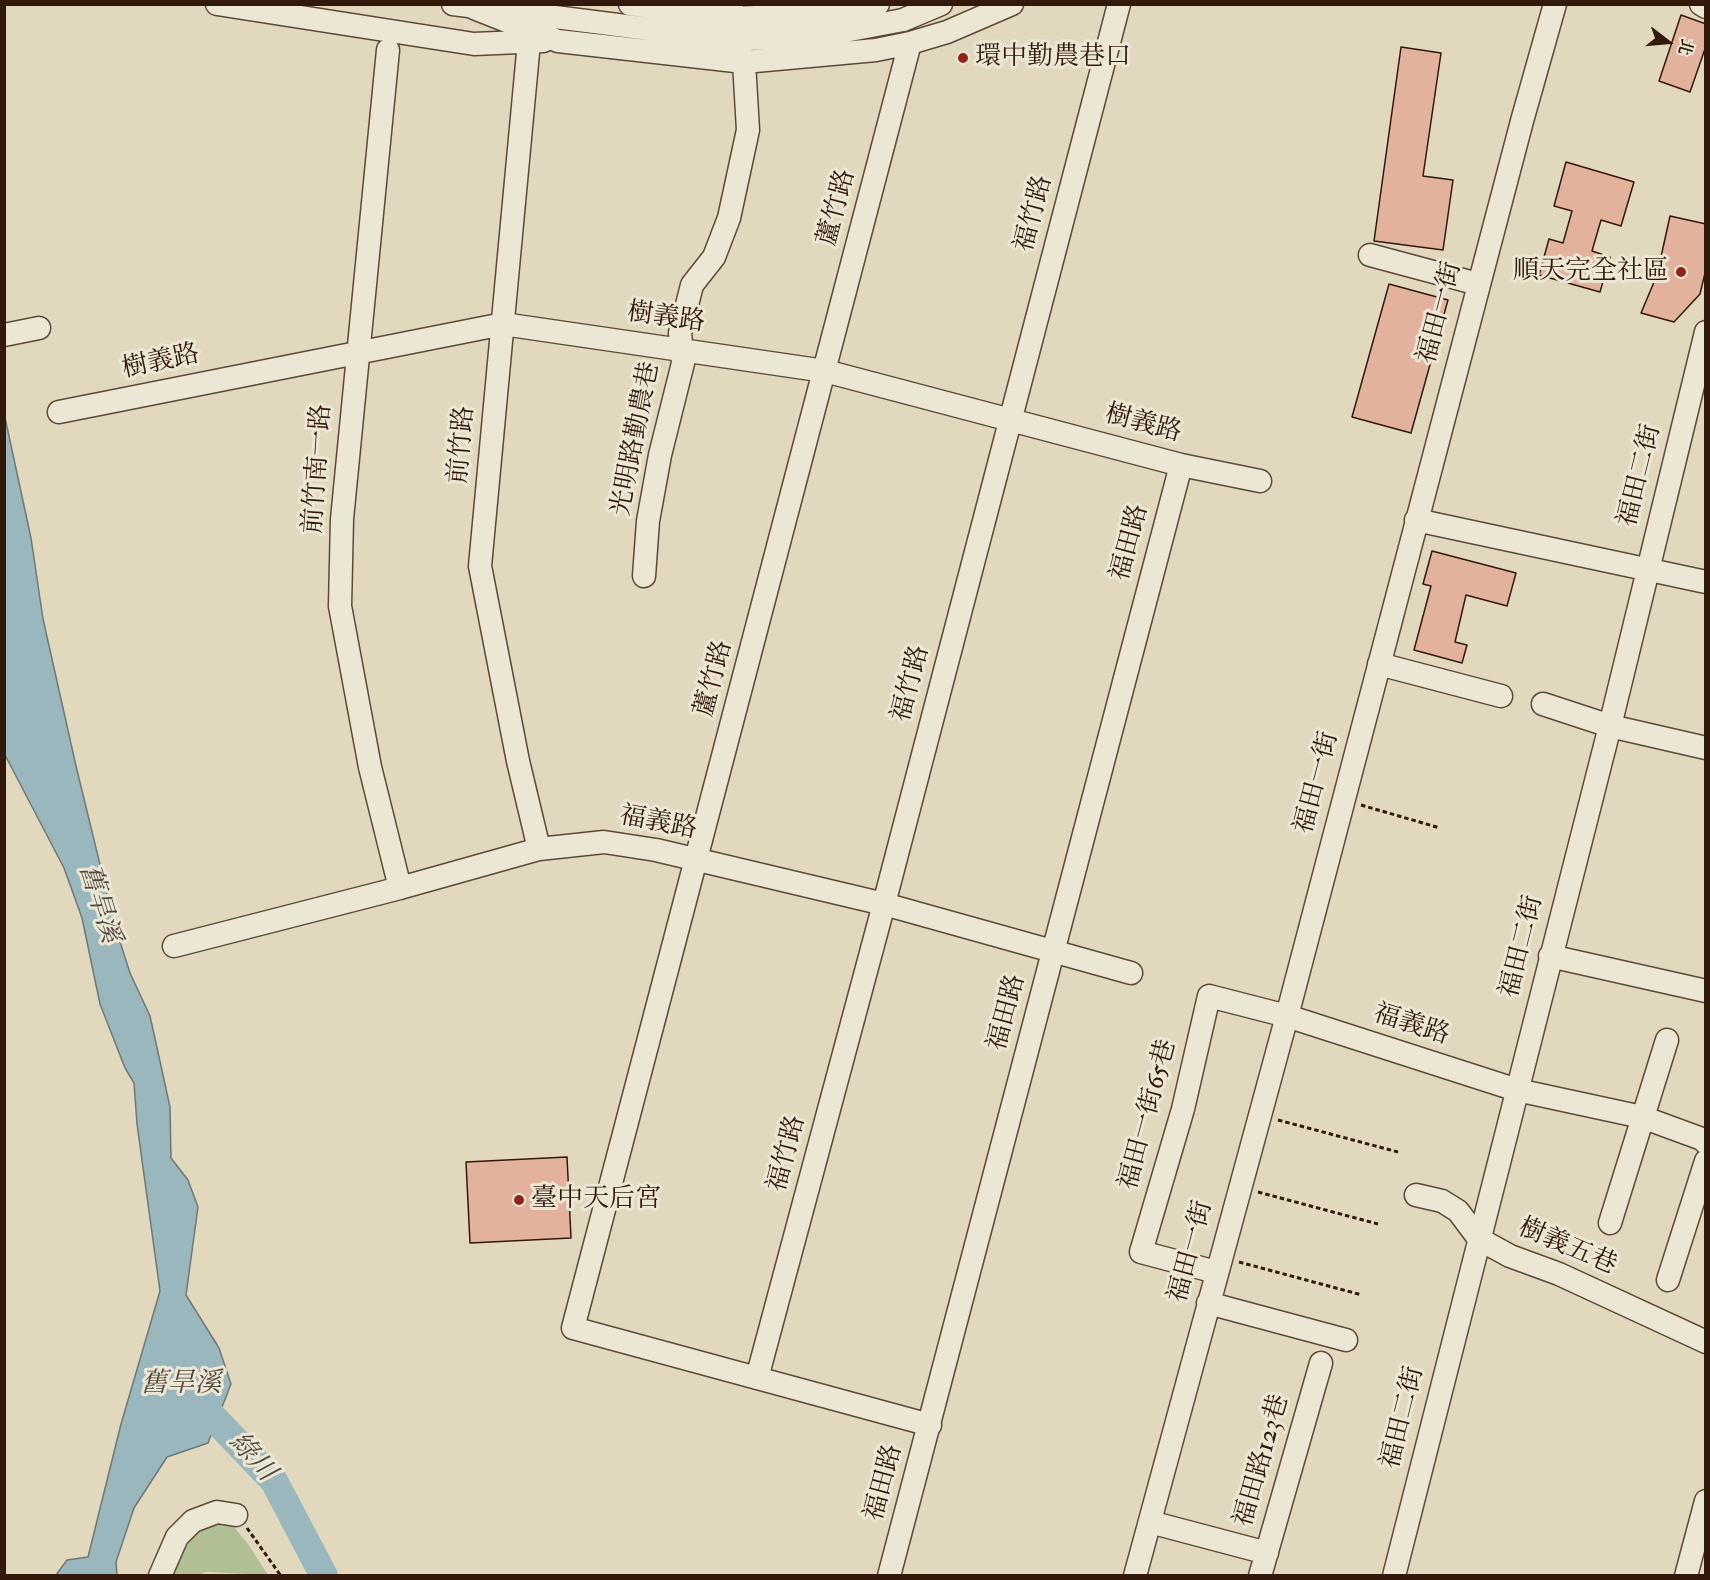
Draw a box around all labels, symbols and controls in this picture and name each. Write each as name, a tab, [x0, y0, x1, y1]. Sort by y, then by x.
north arrow	[1638, 12, 1698, 72]
text: 北	[1673, 36, 1697, 57]
place label: 環中勤農巷口	[975, 42, 1131, 74]
marker: 環中勤農巷口	[956, 51, 970, 65]
street label: 蘆竹路	[813, 166, 863, 250]
street label: 福竹路	[1010, 172, 1060, 256]
place label: 順天完全社區	[1513, 256, 1669, 288]
street label: 福田一街	[1412, 259, 1470, 367]
marker: 順天完全社區	[1674, 265, 1688, 279]
street label: 樹義路	[625, 298, 707, 340]
street label: 樹義路	[120, 340, 202, 386]
street label: 光明路勤農巷	[607, 359, 667, 519]
street label: 樹義路	[1101, 400, 1185, 450]
street label: 前竹南一路	[299, 403, 339, 535]
street label: 前竹路	[444, 405, 482, 485]
street label: 福田二街	[1613, 422, 1669, 530]
street label: 福田路	[1106, 501, 1156, 585]
street label: 蘆竹路	[690, 637, 740, 721]
street label: 福竹路	[887, 642, 937, 726]
street label: 福田一街	[1289, 729, 1347, 837]
street label: 福義路	[617, 801, 699, 847]
water label: 舊旱溪	[71, 861, 125, 947]
street label: 福田二街	[1495, 893, 1551, 1001]
street label: 福田路	[983, 971, 1033, 1055]
street label: 福義路	[1369, 999, 1453, 1053]
street label: 福田一街65巷	[1114, 1036, 1184, 1194]
street label: 福竹路	[763, 1112, 813, 1196]
place label: 臺中天后宮	[531, 1184, 661, 1216]
marker: 臺中天后宮	[512, 1193, 526, 1207]
street label: 福田一街	[1163, 1198, 1221, 1306]
street label: 樹義五巷	[1513, 1213, 1621, 1283]
street label: 福田二街	[1376, 1364, 1432, 1472]
water label: 舊旱溪	[141, 1369, 221, 1401]
street label: 福田路123巷	[1229, 1391, 1297, 1531]
water label: 綠川	[221, 1427, 281, 1489]
street label: 福田路	[860, 1441, 910, 1525]

